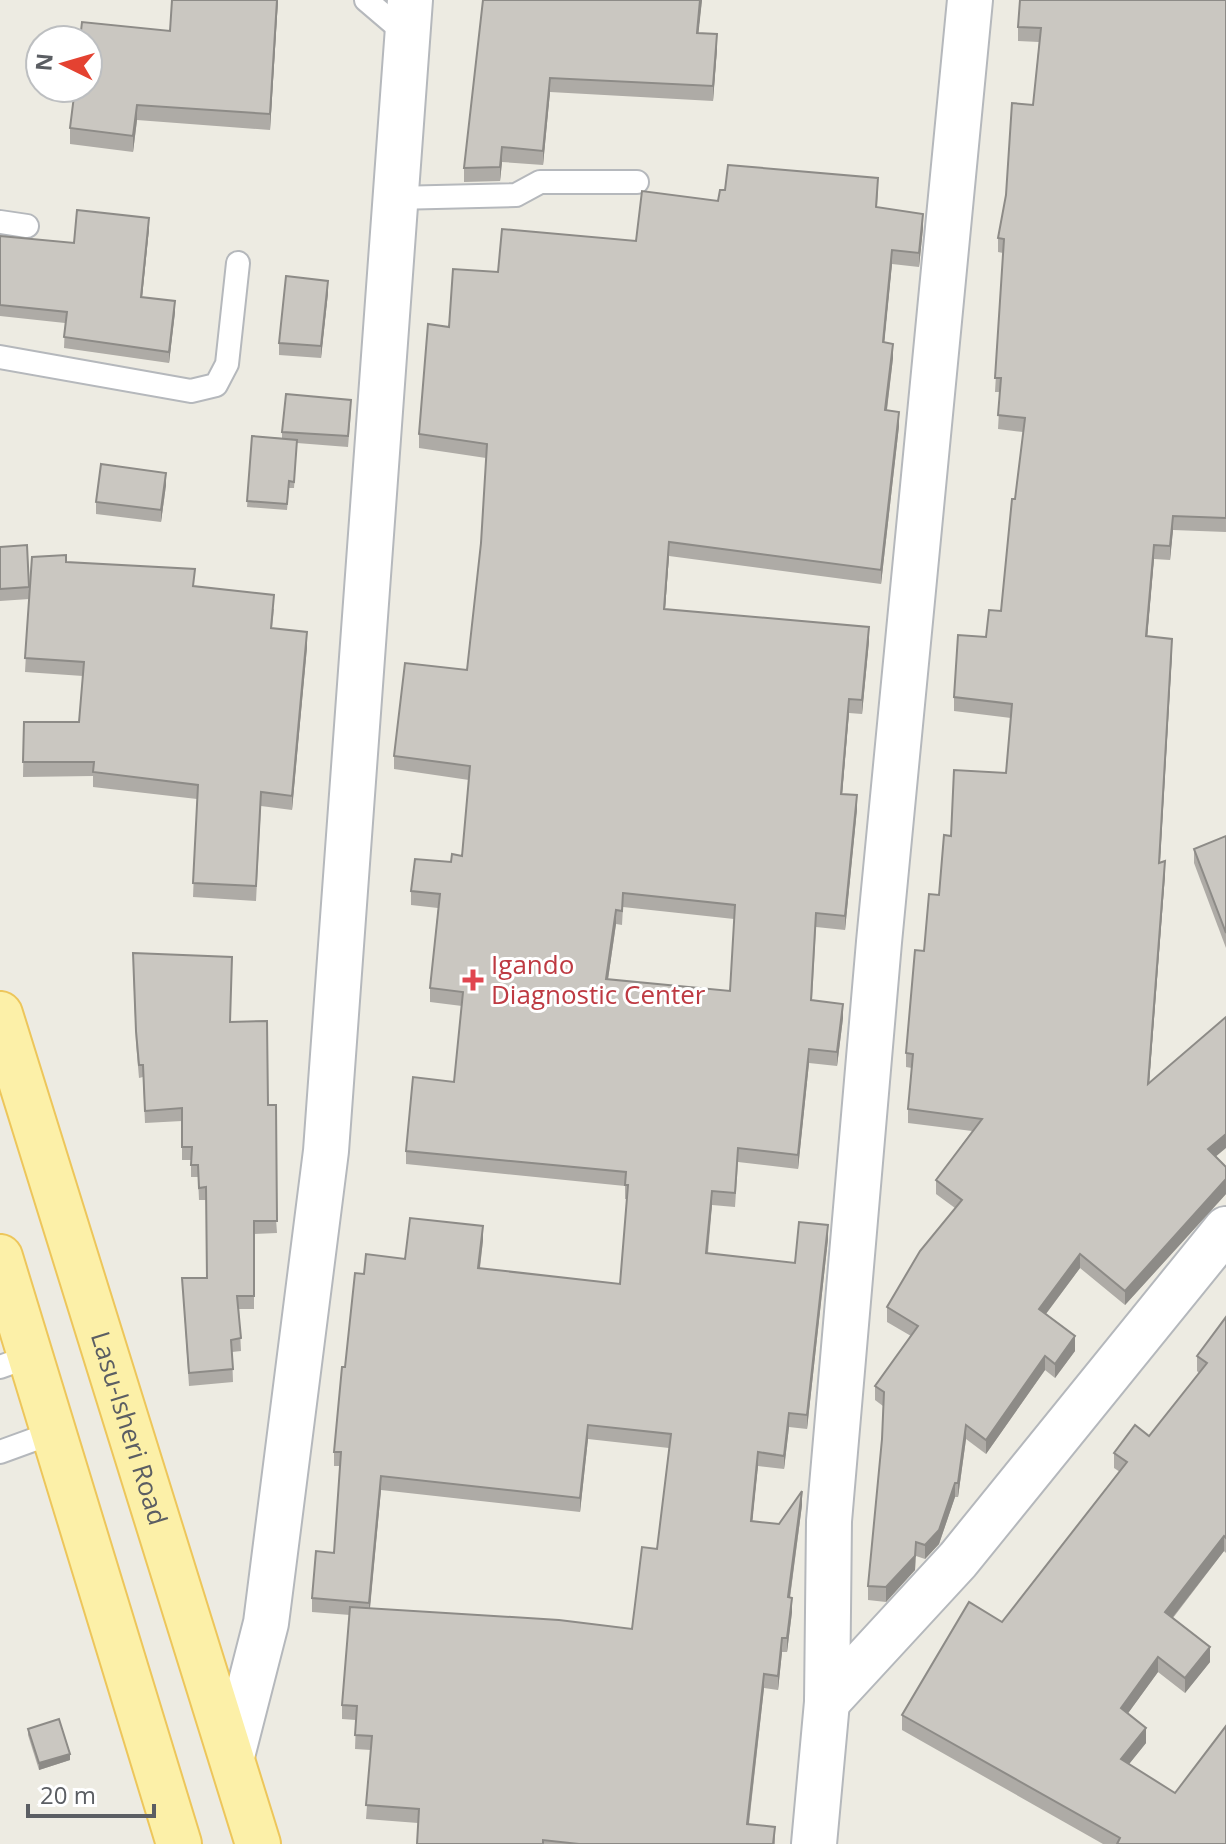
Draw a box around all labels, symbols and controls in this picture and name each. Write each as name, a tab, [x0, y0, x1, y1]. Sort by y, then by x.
north arrow	[24, 24, 104, 104]
text: N	[27, 52, 59, 72]
place label: Igando Diagnostic Center	[491, 946, 706, 1012]
marker: Igando Diagnostic Center	[462, 969, 484, 991]
street label: Lasu-Isheri Road	[83, 1327, 177, 1529]
scale bar	[28, 1768, 154, 1818]
text: 20 m	[40, 1778, 96, 1811]

